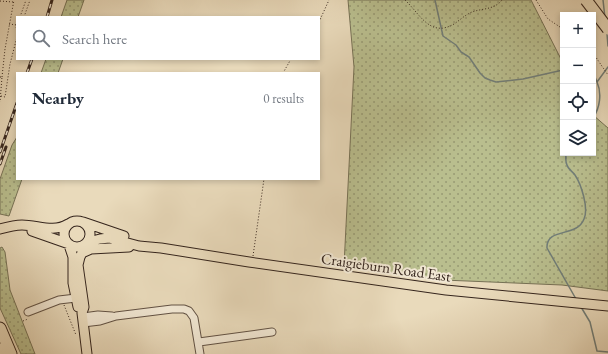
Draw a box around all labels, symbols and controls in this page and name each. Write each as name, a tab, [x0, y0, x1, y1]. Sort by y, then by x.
map controls	[560, 12, 596, 156]
button: +	[560, 12, 596, 48]
search box	[16, 16, 320, 60]
icon: search	[30, 27, 52, 49]
text: Search here	[62, 29, 127, 48]
button: −	[560, 48, 596, 84]
button: locate	[560, 84, 596, 120]
text: Nearby	[32, 87, 84, 109]
text: 0 results	[263, 90, 304, 107]
button: layers	[560, 120, 596, 156]
street label: Craigieburn Road East	[320, 248, 452, 286]

